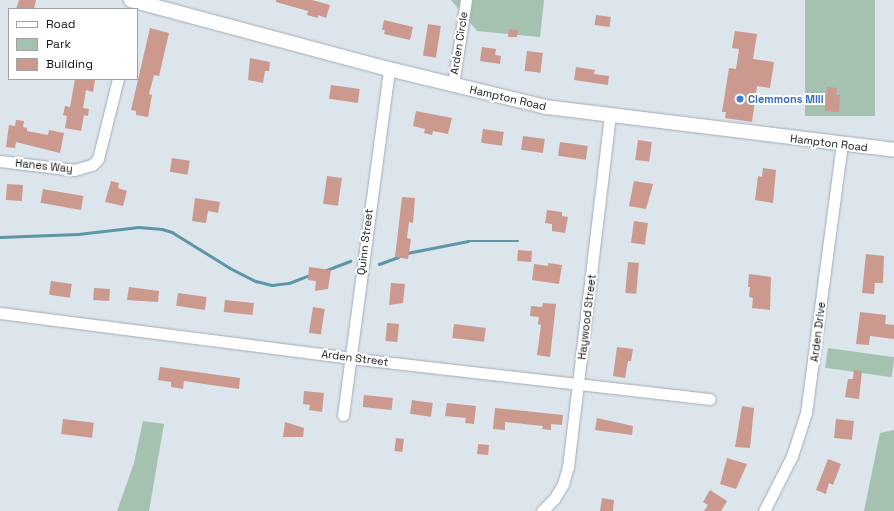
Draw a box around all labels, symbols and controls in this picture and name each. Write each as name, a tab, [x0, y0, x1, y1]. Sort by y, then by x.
legend	[8, 8, 138, 80]
street label: Arden Circle	[448, 11, 470, 75]
text: Road	[46, 16, 75, 32]
text: Park	[46, 36, 71, 52]
text: Building	[46, 56, 93, 72]
street label: Hampton Road	[468, 83, 548, 113]
place label: Clemmons Mill	[748, 92, 824, 106]
marker: Clemmons Mill	[735, 94, 745, 104]
street label: Hampton Road	[789, 132, 869, 154]
street label: Hanes Way	[15, 156, 73, 176]
street label: Quinn Street	[354, 208, 376, 276]
street label: Haywood Street	[575, 274, 599, 360]
street label: Arden Drive	[808, 301, 828, 363]
street label: Arden Street	[321, 347, 389, 369]

